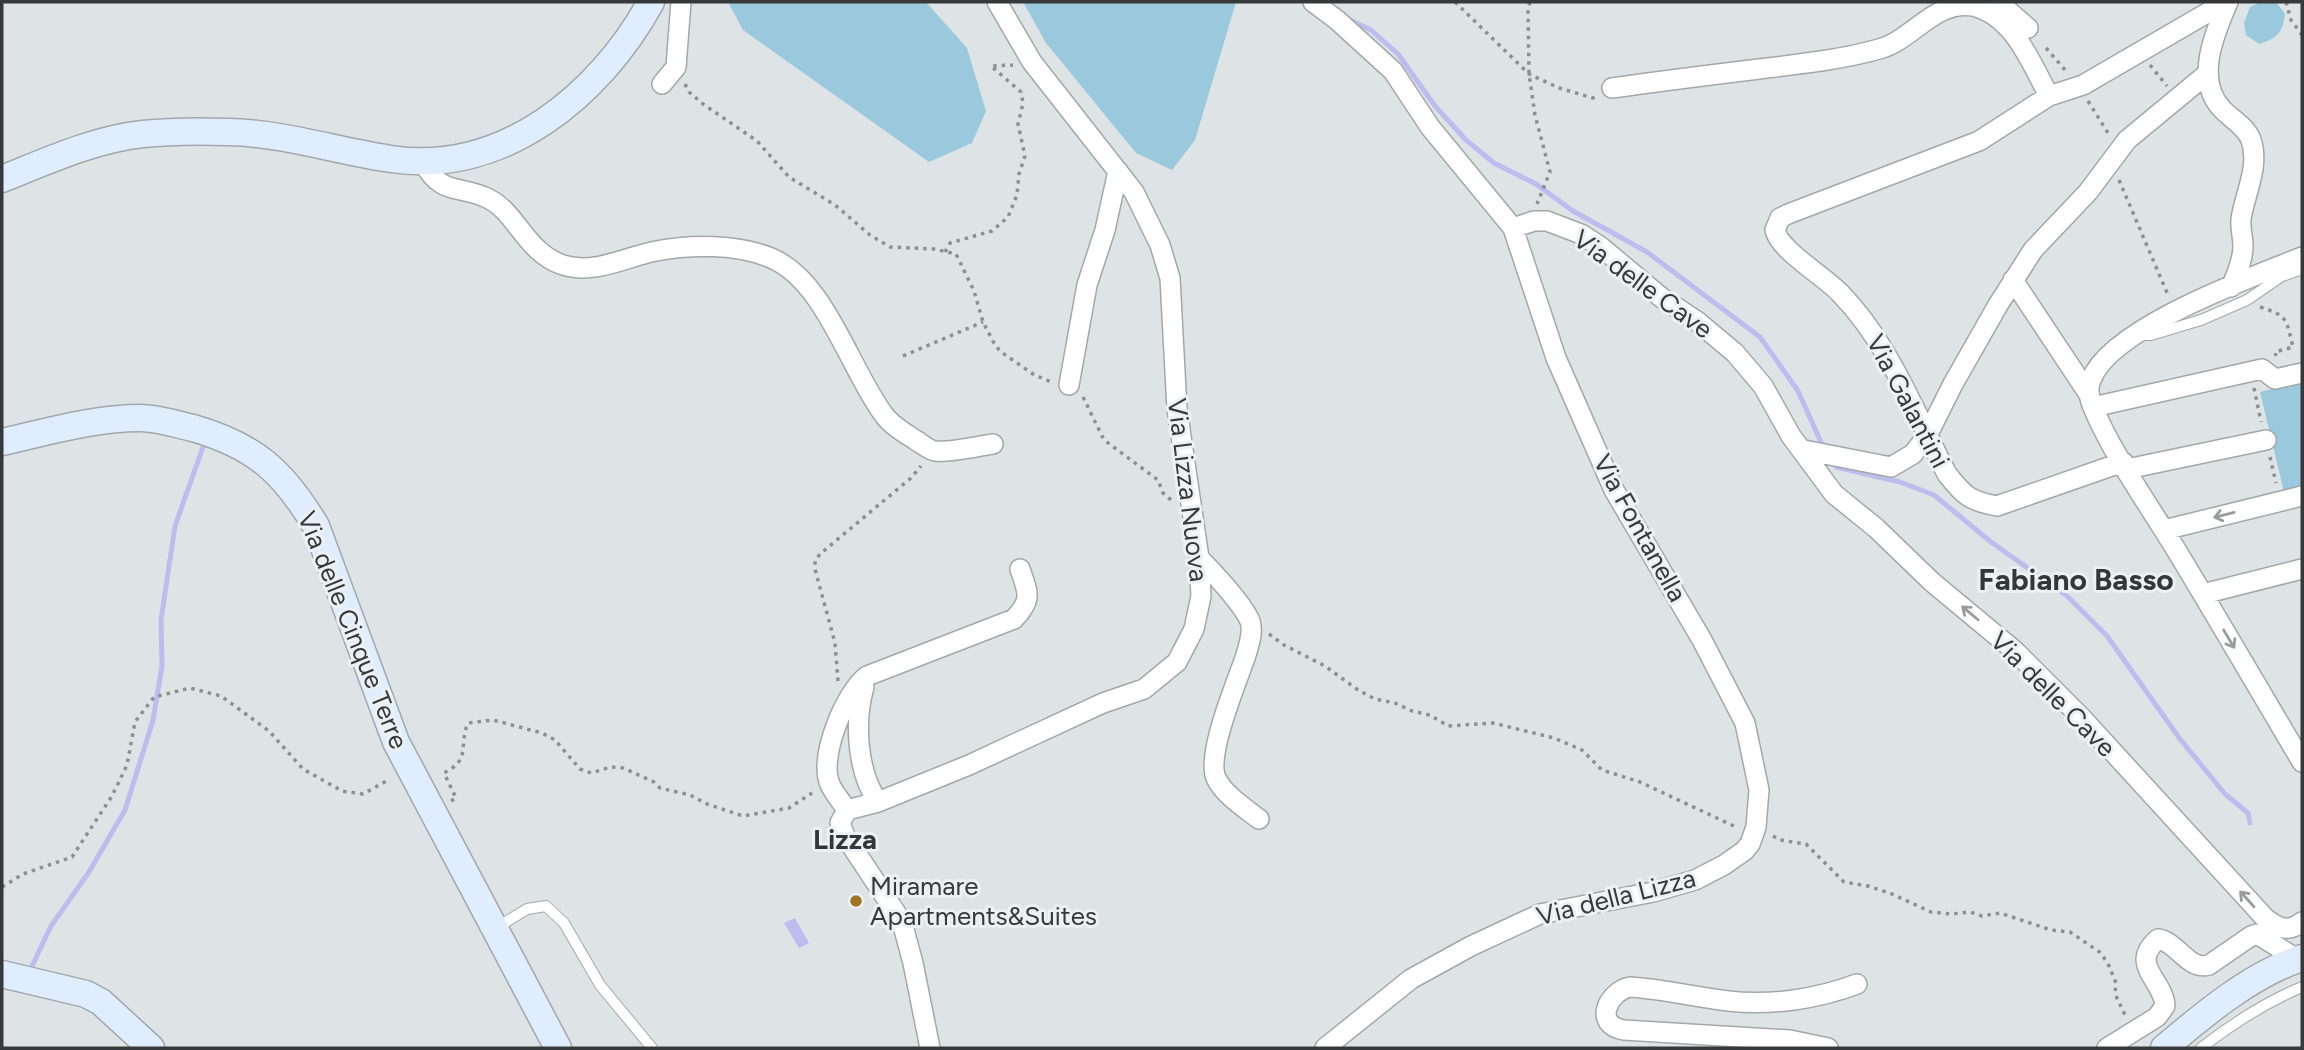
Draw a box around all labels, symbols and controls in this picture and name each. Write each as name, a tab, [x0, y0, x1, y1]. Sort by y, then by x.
street label: Via delle Cave	[1567, 223, 1719, 345]
street label: Via Galantini	[1859, 329, 1957, 473]
street label: Via Lizza Nuova	[1161, 397, 1215, 583]
street label: Via Fontanella	[1586, 449, 1694, 607]
street label: Via delle Cinque Terre	[291, 507, 415, 753]
one-way arrow	[2213, 509, 2236, 522]
district label: Fabiano Basso	[1978, 561, 2174, 598]
one-way arrow	[1961, 606, 1979, 621]
street label: Via delle Cave	[1984, 625, 2122, 763]
one-way arrow	[2223, 629, 2237, 649]
district label: Lizza	[813, 822, 877, 856]
street label: Via della Lizza	[1533, 862, 1699, 932]
place label: Miramare Apartments&Suites	[870, 870, 1097, 932]
one-way arrow	[2239, 891, 2256, 908]
marker: Miramare Apartments&Suites	[848, 893, 864, 909]

